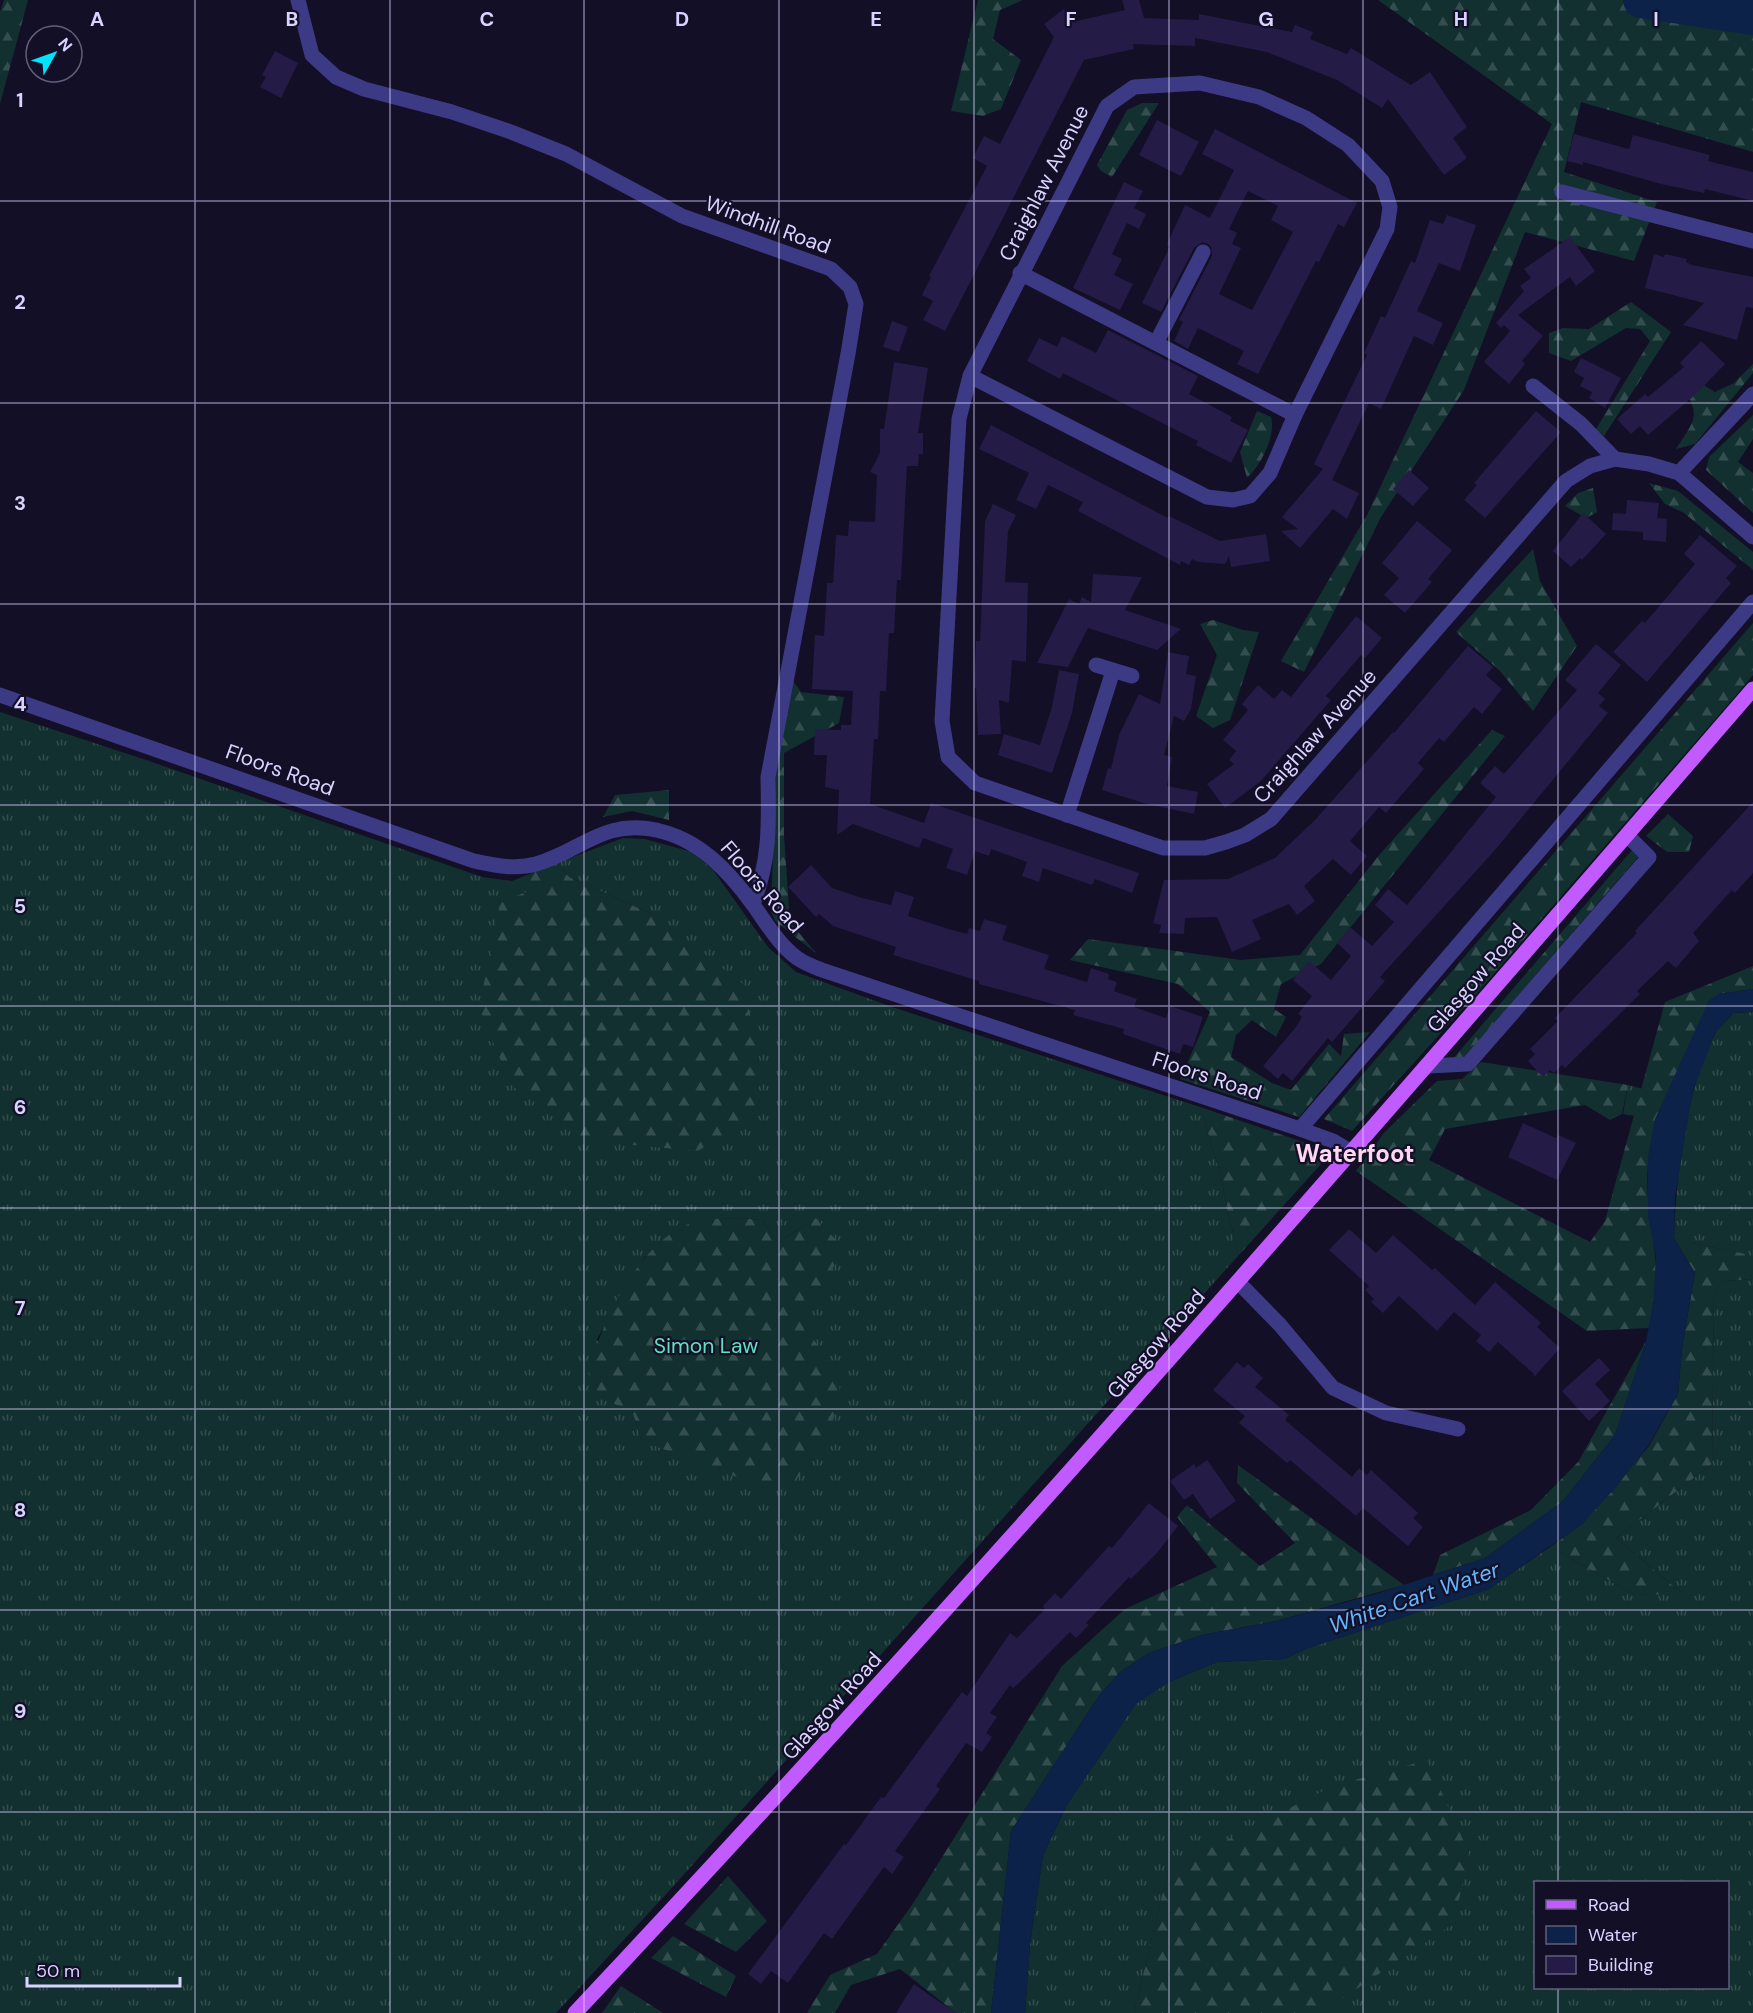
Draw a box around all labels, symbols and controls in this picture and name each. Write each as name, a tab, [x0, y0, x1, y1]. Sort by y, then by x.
text: A	[90, 6, 104, 32]
text: B	[286, 6, 298, 32]
text: C	[480, 6, 494, 32]
text: D	[675, 6, 689, 32]
text: E	[870, 6, 882, 32]
text: F	[1065, 6, 1077, 32]
text: G	[1258, 6, 1274, 32]
text: H	[1454, 6, 1468, 32]
text: I	[1653, 6, 1659, 32]
north arrow	[24, 24, 84, 84]
text: N	[53, 33, 77, 56]
text: 1	[16, 87, 24, 113]
street label: Craighlaw Avenue	[992, 100, 1096, 266]
street label: Windhill Road	[701, 189, 835, 261]
text: 2	[14, 289, 26, 315]
text: 3	[14, 490, 26, 516]
street label: Craighlaw Avenue	[1247, 663, 1383, 809]
text: 4	[14, 691, 27, 717]
street label: Floors Road	[222, 737, 338, 803]
street label: Floors Road	[714, 835, 810, 939]
text: 5	[14, 893, 26, 919]
street label: Glasgow Road	[1421, 917, 1531, 1039]
street label: Floors Road	[1149, 1045, 1265, 1107]
text: 6	[14, 1094, 26, 1120]
district label: Waterfoot	[1296, 1138, 1414, 1169]
street label: Glasgow Road	[1101, 1283, 1211, 1405]
text: 7	[15, 1295, 26, 1321]
park label: Simon Law	[654, 1332, 758, 1360]
text: 8	[14, 1497, 26, 1523]
water label: White Cart Water	[1325, 1554, 1504, 1640]
street label: Glasgow Road	[776, 1646, 888, 1766]
text: 9	[14, 1698, 26, 1724]
legend	[1534, 1881, 1729, 1989]
text: Road	[1588, 1893, 1630, 1917]
text: Water	[1588, 1923, 1638, 1947]
scale bar	[27, 1950, 180, 1988]
text: Building	[1588, 1953, 1653, 1977]
text: 50 m	[36, 1959, 80, 1983]

